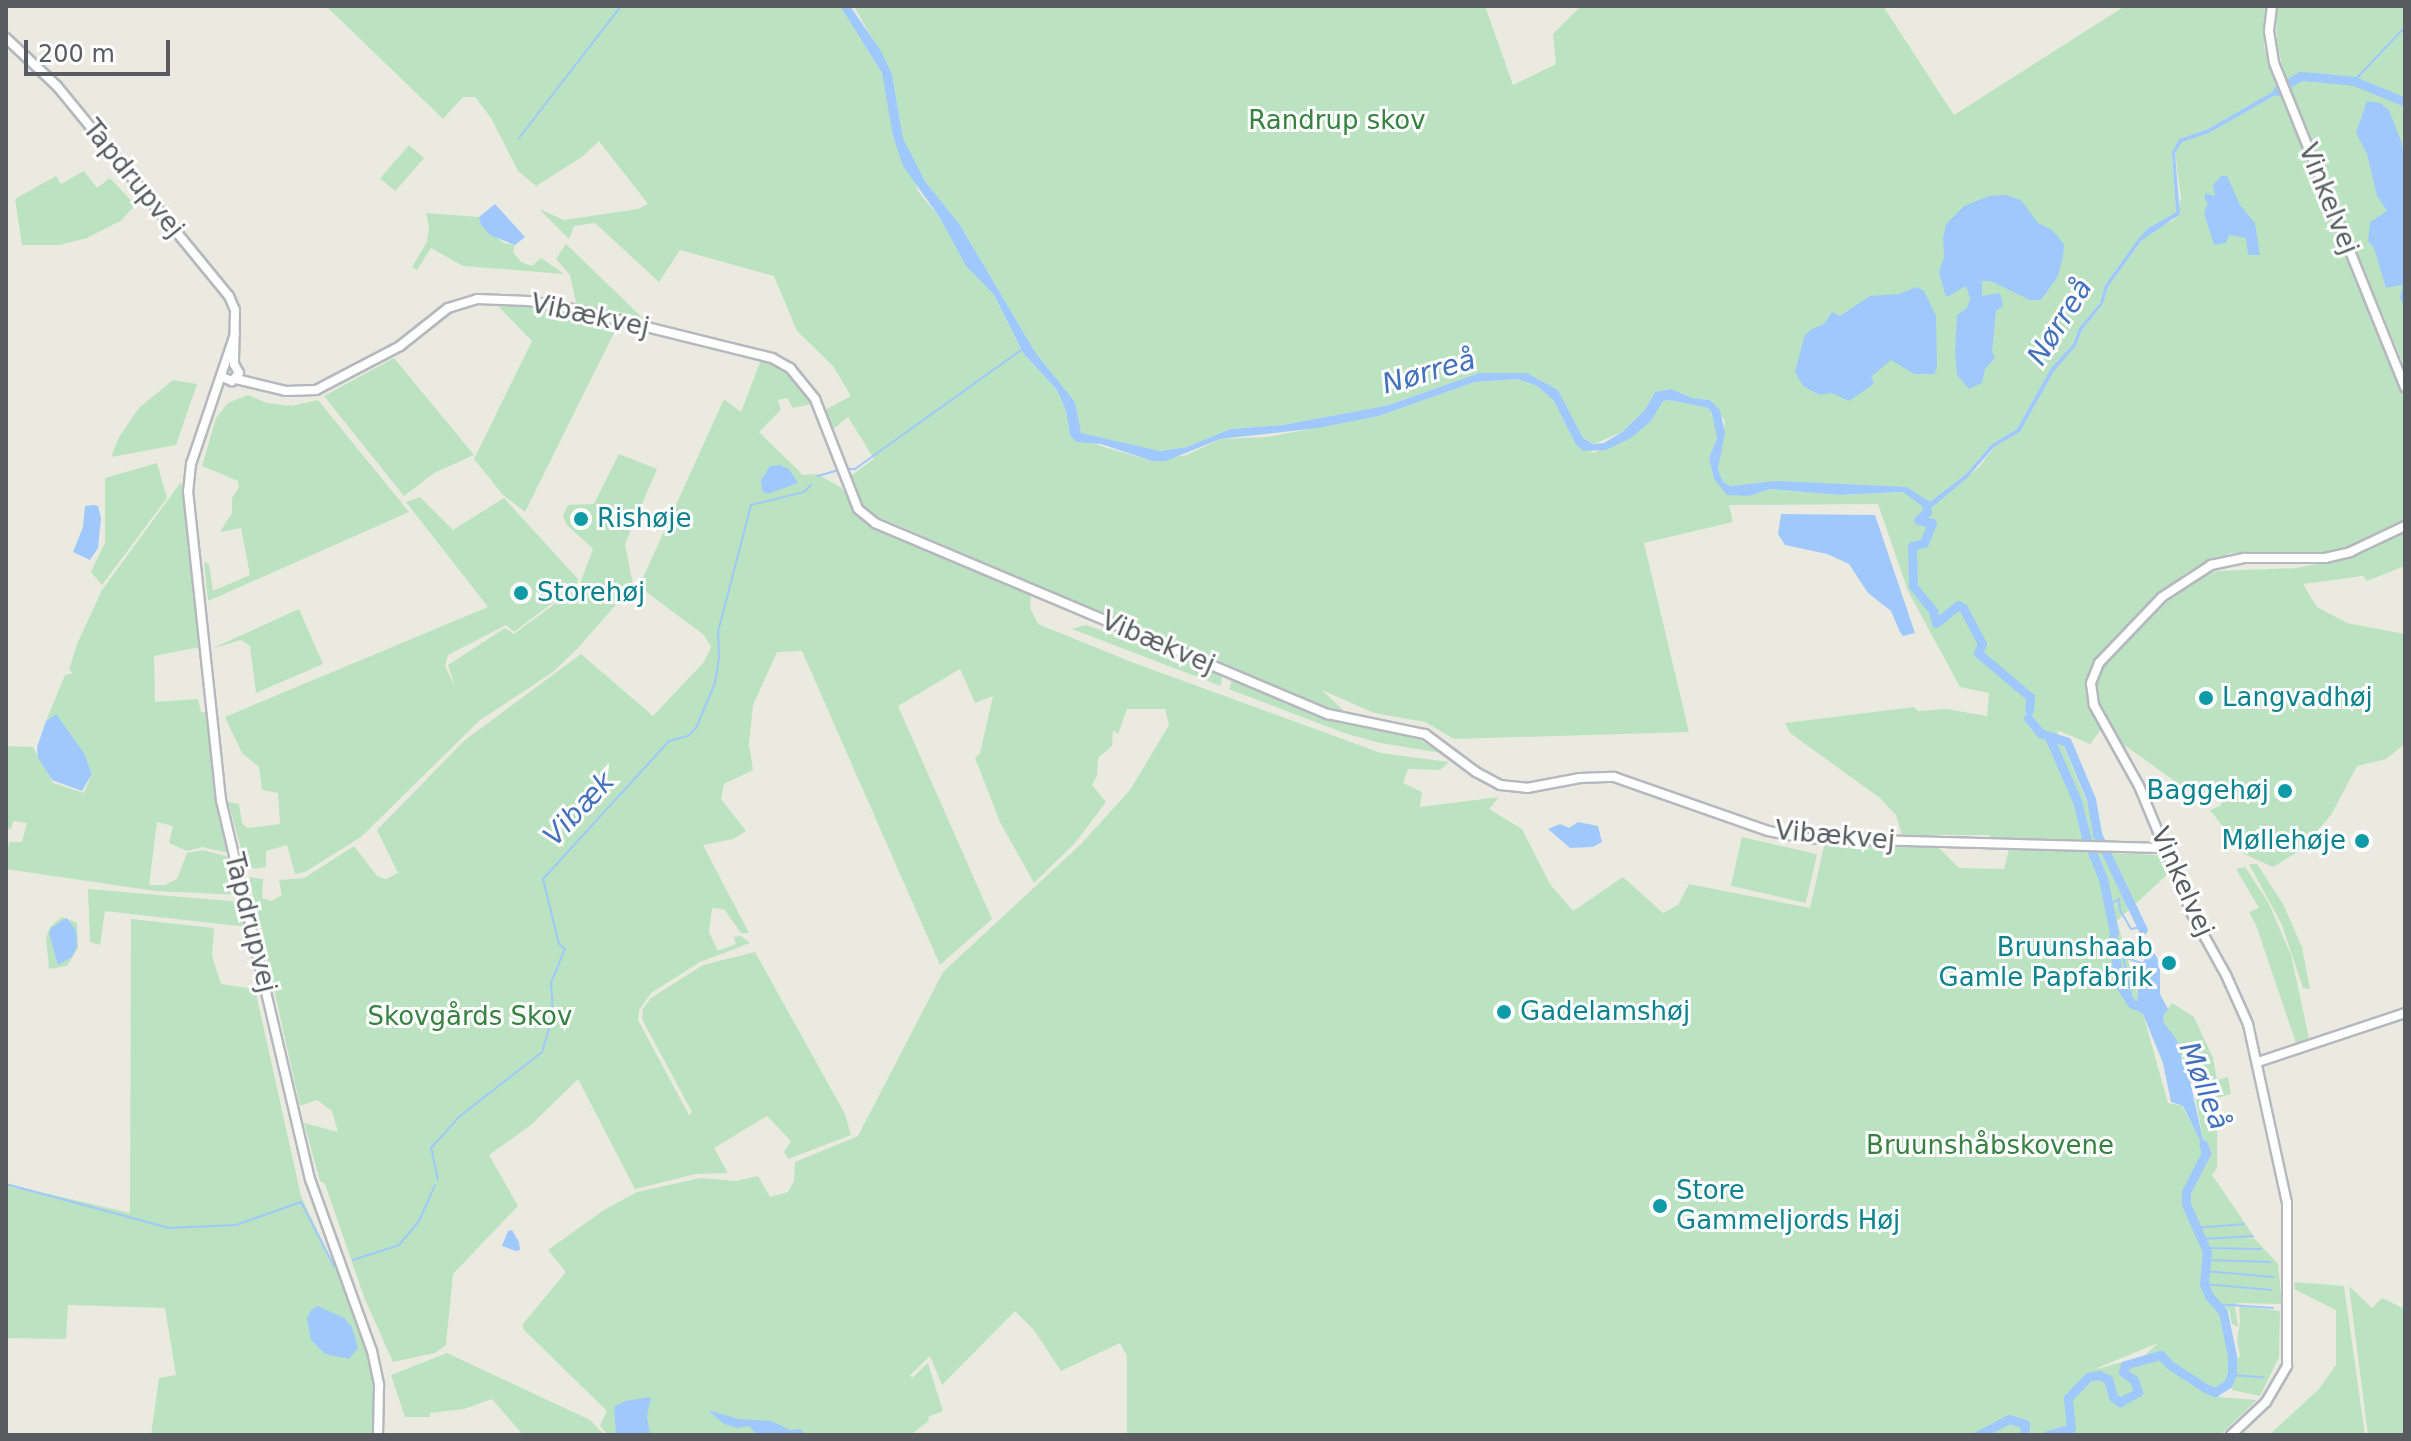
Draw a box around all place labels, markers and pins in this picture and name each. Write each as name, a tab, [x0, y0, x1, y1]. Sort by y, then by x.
place label: Rishøje	[597, 503, 691, 535]
marker: Rishøje	[572, 510, 590, 528]
place label: Storehøj	[537, 577, 645, 609]
marker: Storehøj	[512, 584, 530, 602]
place label: Langvadhøj	[2222, 682, 2373, 714]
marker: Langvadhøj	[2197, 689, 2215, 707]
place label: Baggehøj	[2147, 775, 2269, 807]
marker: Baggehøj	[2276, 782, 2294, 800]
place label: Møllehøje	[2222, 825, 2346, 857]
marker: Møllehøje	[2353, 832, 2371, 850]
place label: Bruunshaab Gamle Papfabrik	[1939, 932, 2153, 994]
marker: Bruunshaab Gamle Papfabrik	[2160, 954, 2178, 972]
place label: Gadelamshøj	[1520, 996, 1690, 1028]
marker: Gadelamshøj	[1495, 1003, 1513, 1021]
place label: Store Gammeljords Høj	[1676, 1175, 1900, 1236]
marker: Store Gammeljords Høj	[1651, 1197, 1669, 1215]

